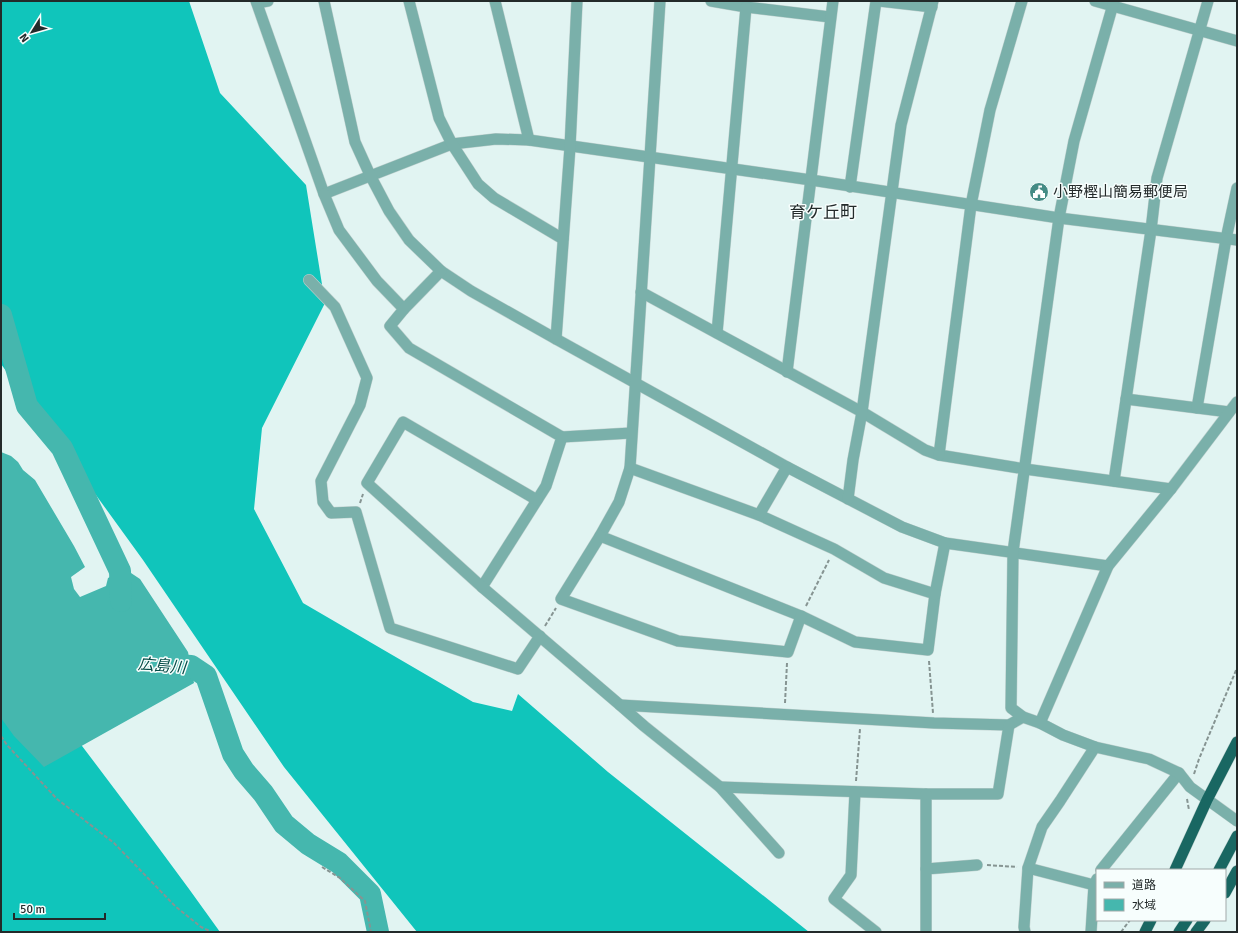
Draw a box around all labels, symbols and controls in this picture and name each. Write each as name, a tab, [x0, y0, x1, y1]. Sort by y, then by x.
north arrow	[12, 12, 52, 52]
text: N	[17, 31, 32, 45]
public building icon: 小野樫山簡易郵便局	[1028, 181, 1050, 203]
place label: 小野樫山簡易郵便局	[1053, 183, 1188, 201]
district label: 育ケ丘町	[789, 202, 857, 223]
water label: 広島川	[137, 654, 189, 678]
legend	[1096, 869, 1226, 921]
text: 道路	[1132, 878, 1156, 893]
scale bar	[14, 895, 105, 921]
text: 水域	[1132, 898, 1156, 913]
text: 50 m	[20, 902, 45, 917]

